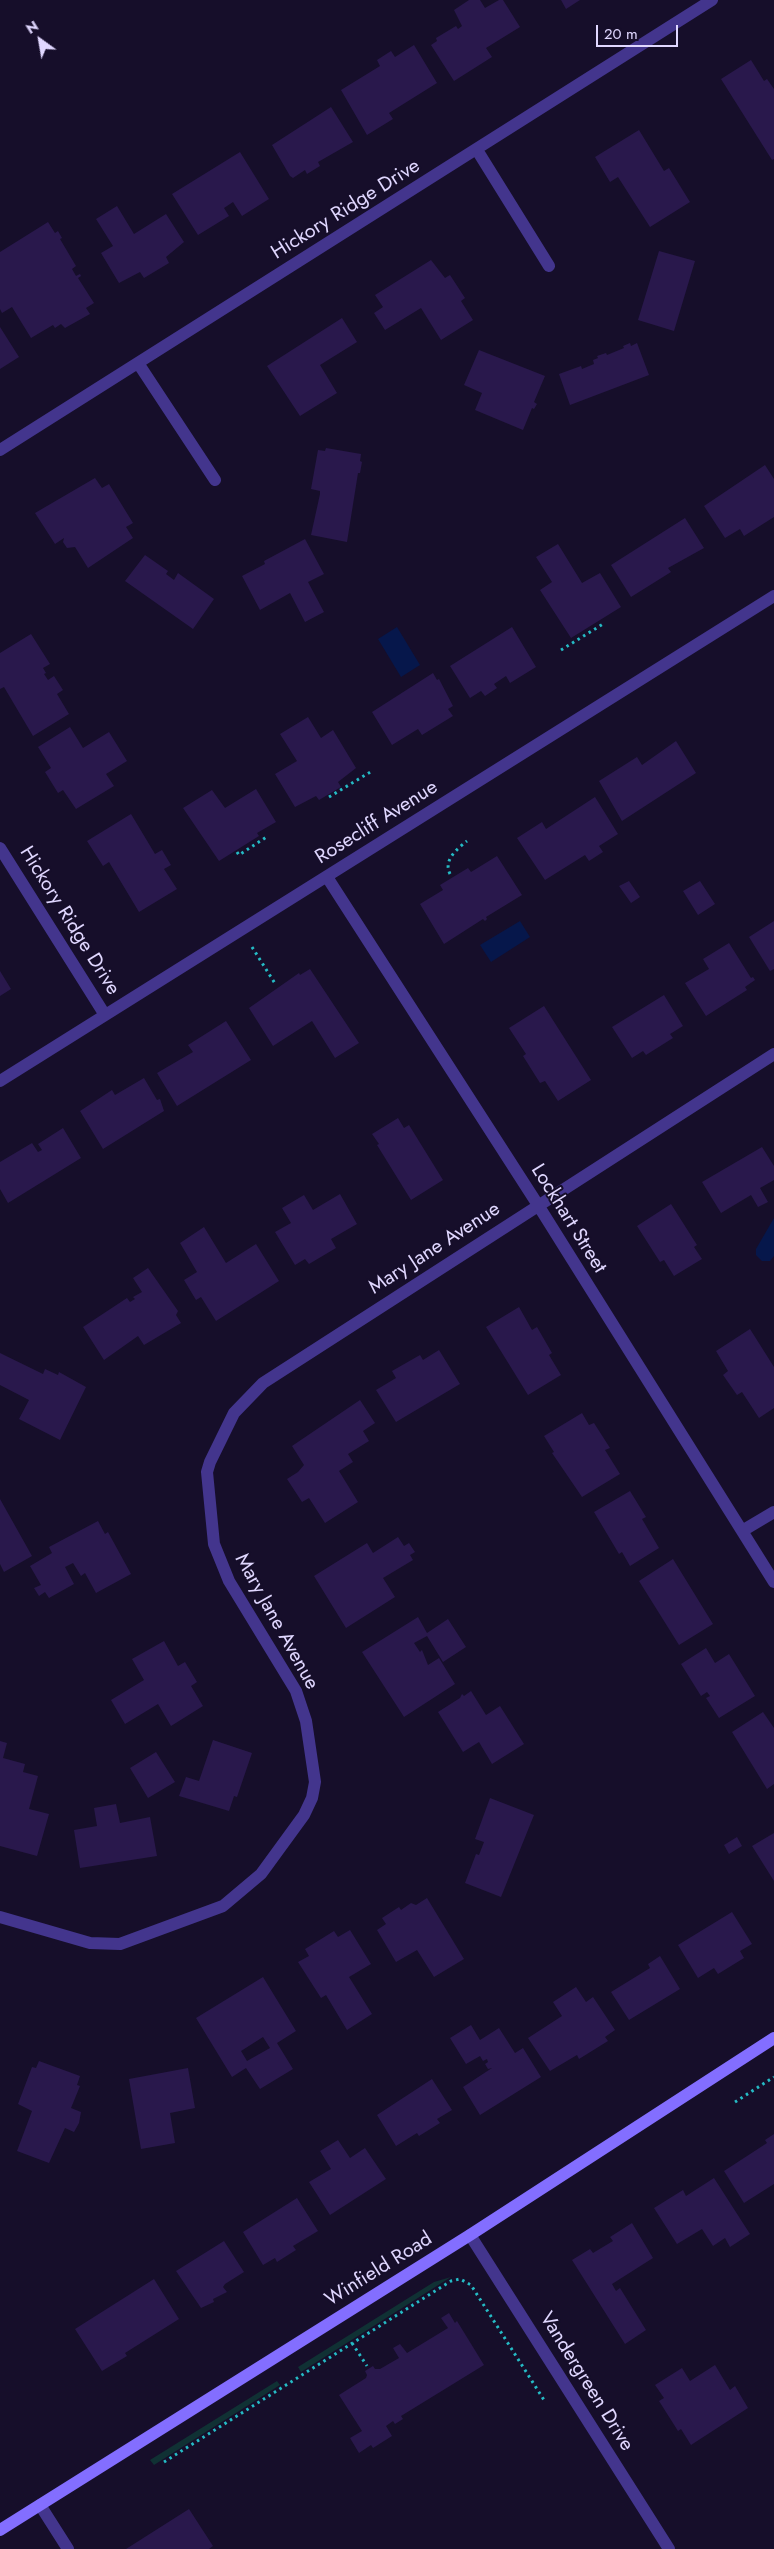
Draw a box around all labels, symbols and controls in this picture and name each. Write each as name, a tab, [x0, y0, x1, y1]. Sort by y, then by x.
north arrow	[15, 15, 65, 65]
scale bar	[599, 15, 682, 47]
text: N	[22, 16, 42, 39]
text: 20 m	[604, 23, 638, 45]
street label: Hickory Ridge Drive	[267, 155, 425, 265]
street label: Rosecliff Avenue	[311, 776, 443, 870]
street label: Hickory Ridge Drive	[14, 842, 124, 1000]
street label: Lockhart Street	[525, 1160, 611, 1278]
street label: Mary Jane Avenue	[365, 1198, 505, 1300]
street label: Mary Jane Avenue	[229, 1550, 323, 1694]
street label: Winfield Road	[321, 2228, 437, 2312]
street label: Vandergreen Drive	[534, 2308, 638, 2456]

